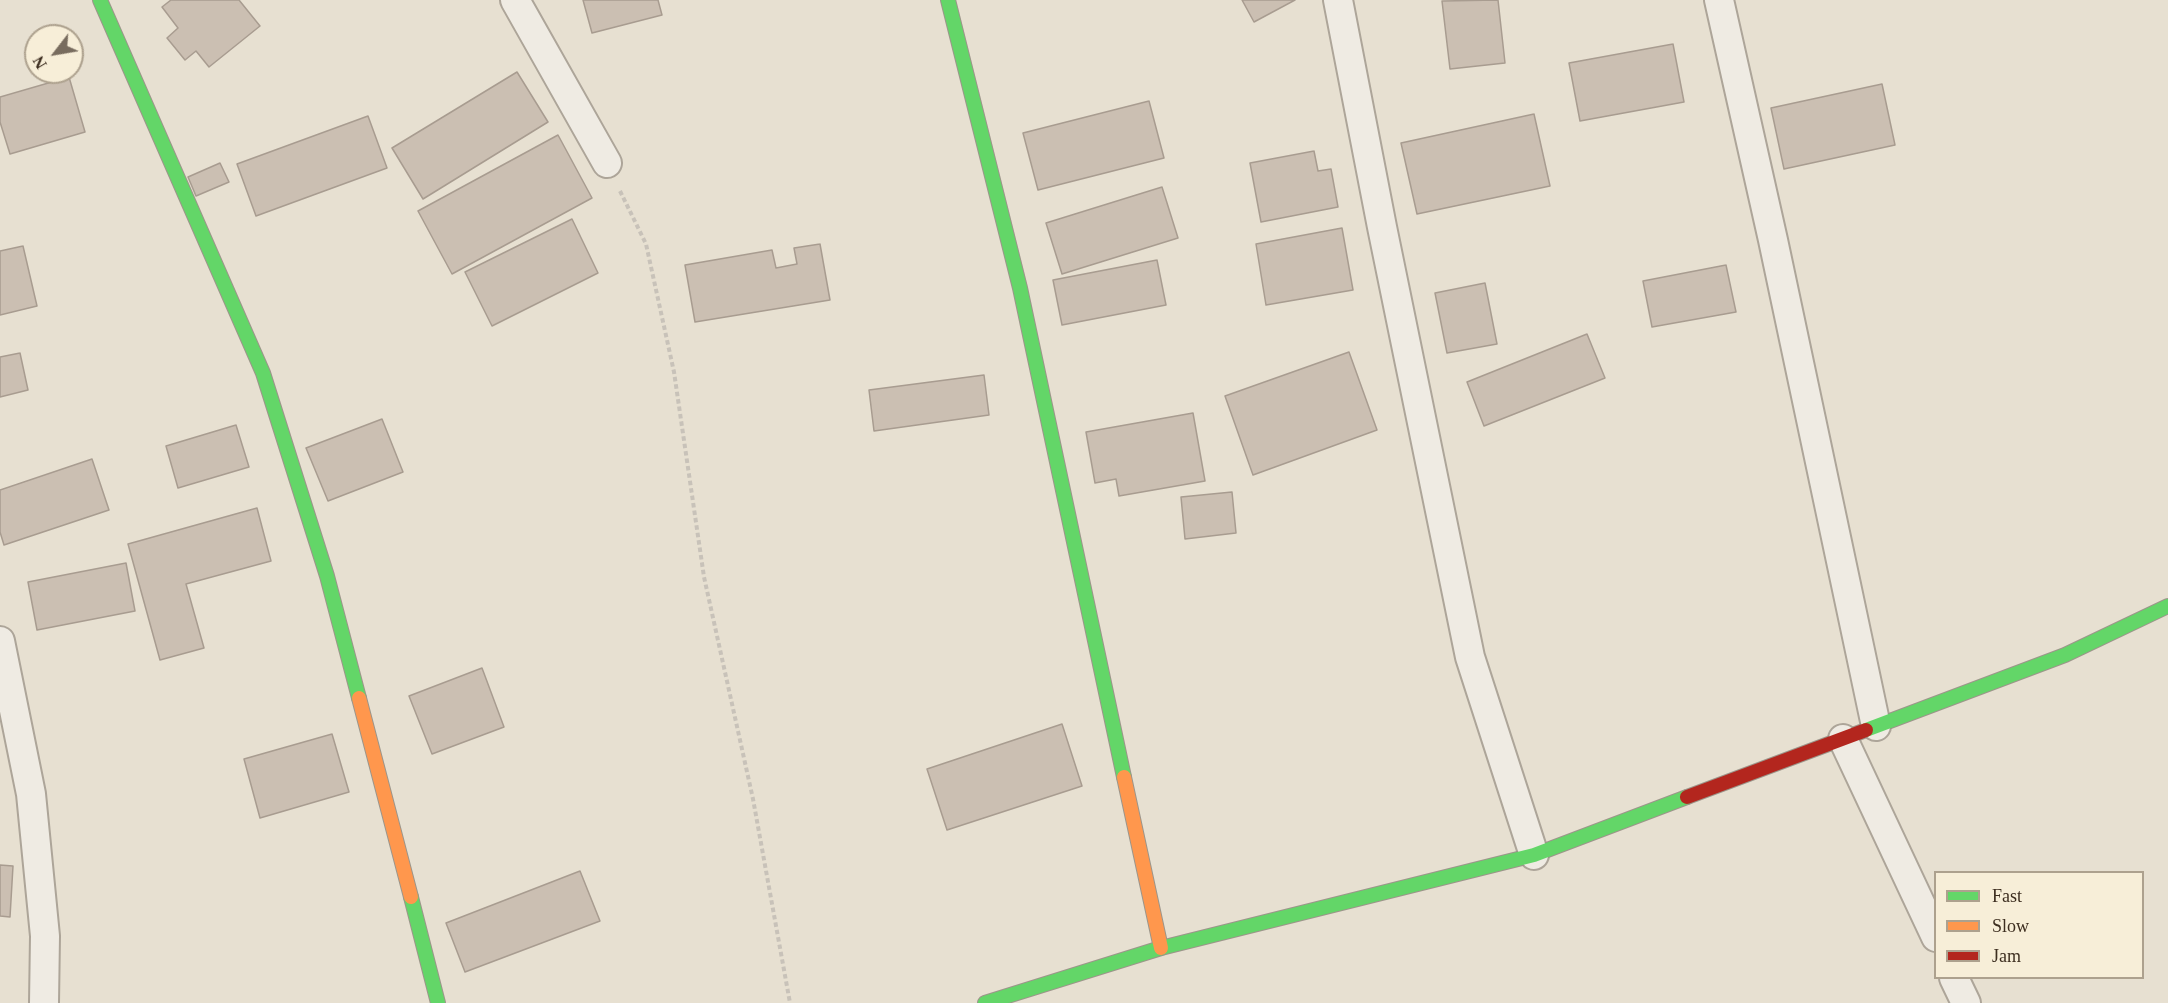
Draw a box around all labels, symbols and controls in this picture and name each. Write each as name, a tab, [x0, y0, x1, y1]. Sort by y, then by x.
north arrow	[24, 24, 84, 84]
text: N	[30, 53, 50, 72]
legend	[1934, 871, 2144, 979]
text: Fast	[1992, 886, 2022, 906]
text: Slow	[1992, 916, 2029, 936]
text: Jam	[1992, 946, 2021, 966]

